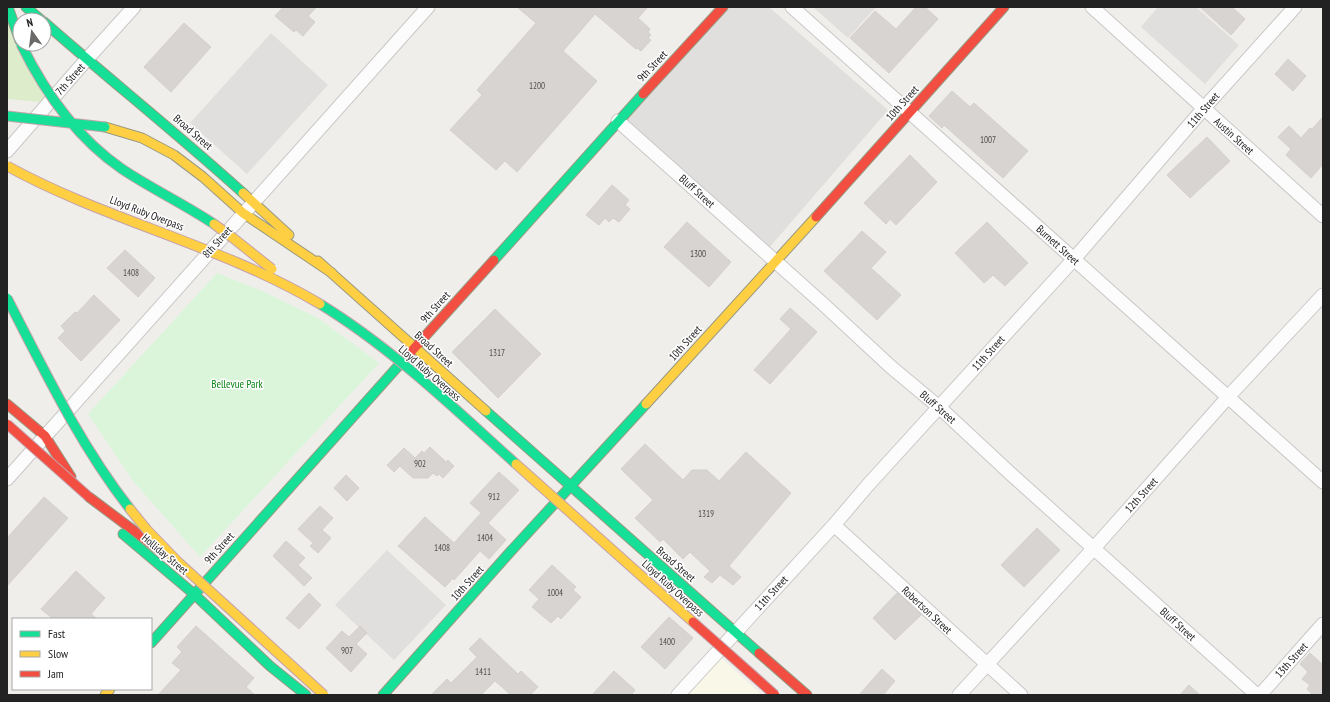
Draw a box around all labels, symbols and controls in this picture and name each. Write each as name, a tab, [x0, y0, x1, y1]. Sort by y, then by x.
north arrow	[12, 12, 52, 52]
text: N	[25, 15, 34, 30]
street label: 9th Street	[634, 47, 670, 85]
street label: 7th Street	[52, 60, 88, 98]
house number: 1200	[529, 80, 545, 91]
street label: 10th Street	[882, 82, 922, 124]
street label: 11th Street	[1184, 89, 1222, 131]
street label: Broad Street	[171, 111, 215, 153]
street label: Austin Street	[1211, 114, 1257, 158]
house number: 1007	[980, 134, 996, 145]
street label: Bluff Street	[676, 171, 718, 211]
street label: Lloyd Ruby Overpass	[108, 192, 186, 234]
street label: Burnett Street	[1033, 222, 1083, 268]
street label: 8th Street	[199, 223, 235, 261]
house number: 1300	[690, 248, 706, 259]
house number: 1408	[123, 267, 139, 278]
street label: 9th Street	[417, 288, 453, 326]
street label: 10th Street	[665, 322, 705, 364]
street label: Broad Street	[412, 328, 456, 370]
street label: 11th Street	[968, 332, 1008, 374]
street label: Lloyd Ruby Overpass	[396, 342, 464, 404]
house number: 1317	[489, 347, 505, 358]
park label: Bellevue Park	[211, 377, 263, 391]
street label: Bluff Street	[917, 388, 959, 426]
house number: 902	[414, 458, 426, 469]
street label: 12th Street	[1121, 474, 1161, 516]
house number: 912	[488, 491, 500, 502]
house number: 1319	[698, 508, 714, 519]
street label: 9th Street	[201, 529, 237, 567]
street label: Holliday Street	[139, 531, 191, 577]
house number: 1404	[477, 532, 493, 543]
house number: 1408	[434, 542, 450, 553]
street label: Broad Street	[654, 543, 698, 585]
street label: Lloyd Ruby Overpass	[639, 557, 707, 620]
street label: 10th Street	[447, 562, 487, 604]
street label: 11th Street	[751, 573, 791, 613]
street label: Robertson Street	[899, 583, 955, 637]
house number: 1004	[547, 587, 563, 598]
street label: Bluff Street	[1157, 604, 1199, 644]
legend	[12, 618, 152, 690]
text: Fast	[48, 626, 66, 641]
house number: 1400	[659, 636, 675, 647]
street label: 13th Street	[1271, 639, 1311, 681]
house number: 907	[341, 645, 353, 656]
text: Slow	[48, 646, 69, 661]
text: Jam	[47, 666, 64, 681]
house number: 1411	[475, 666, 491, 677]

